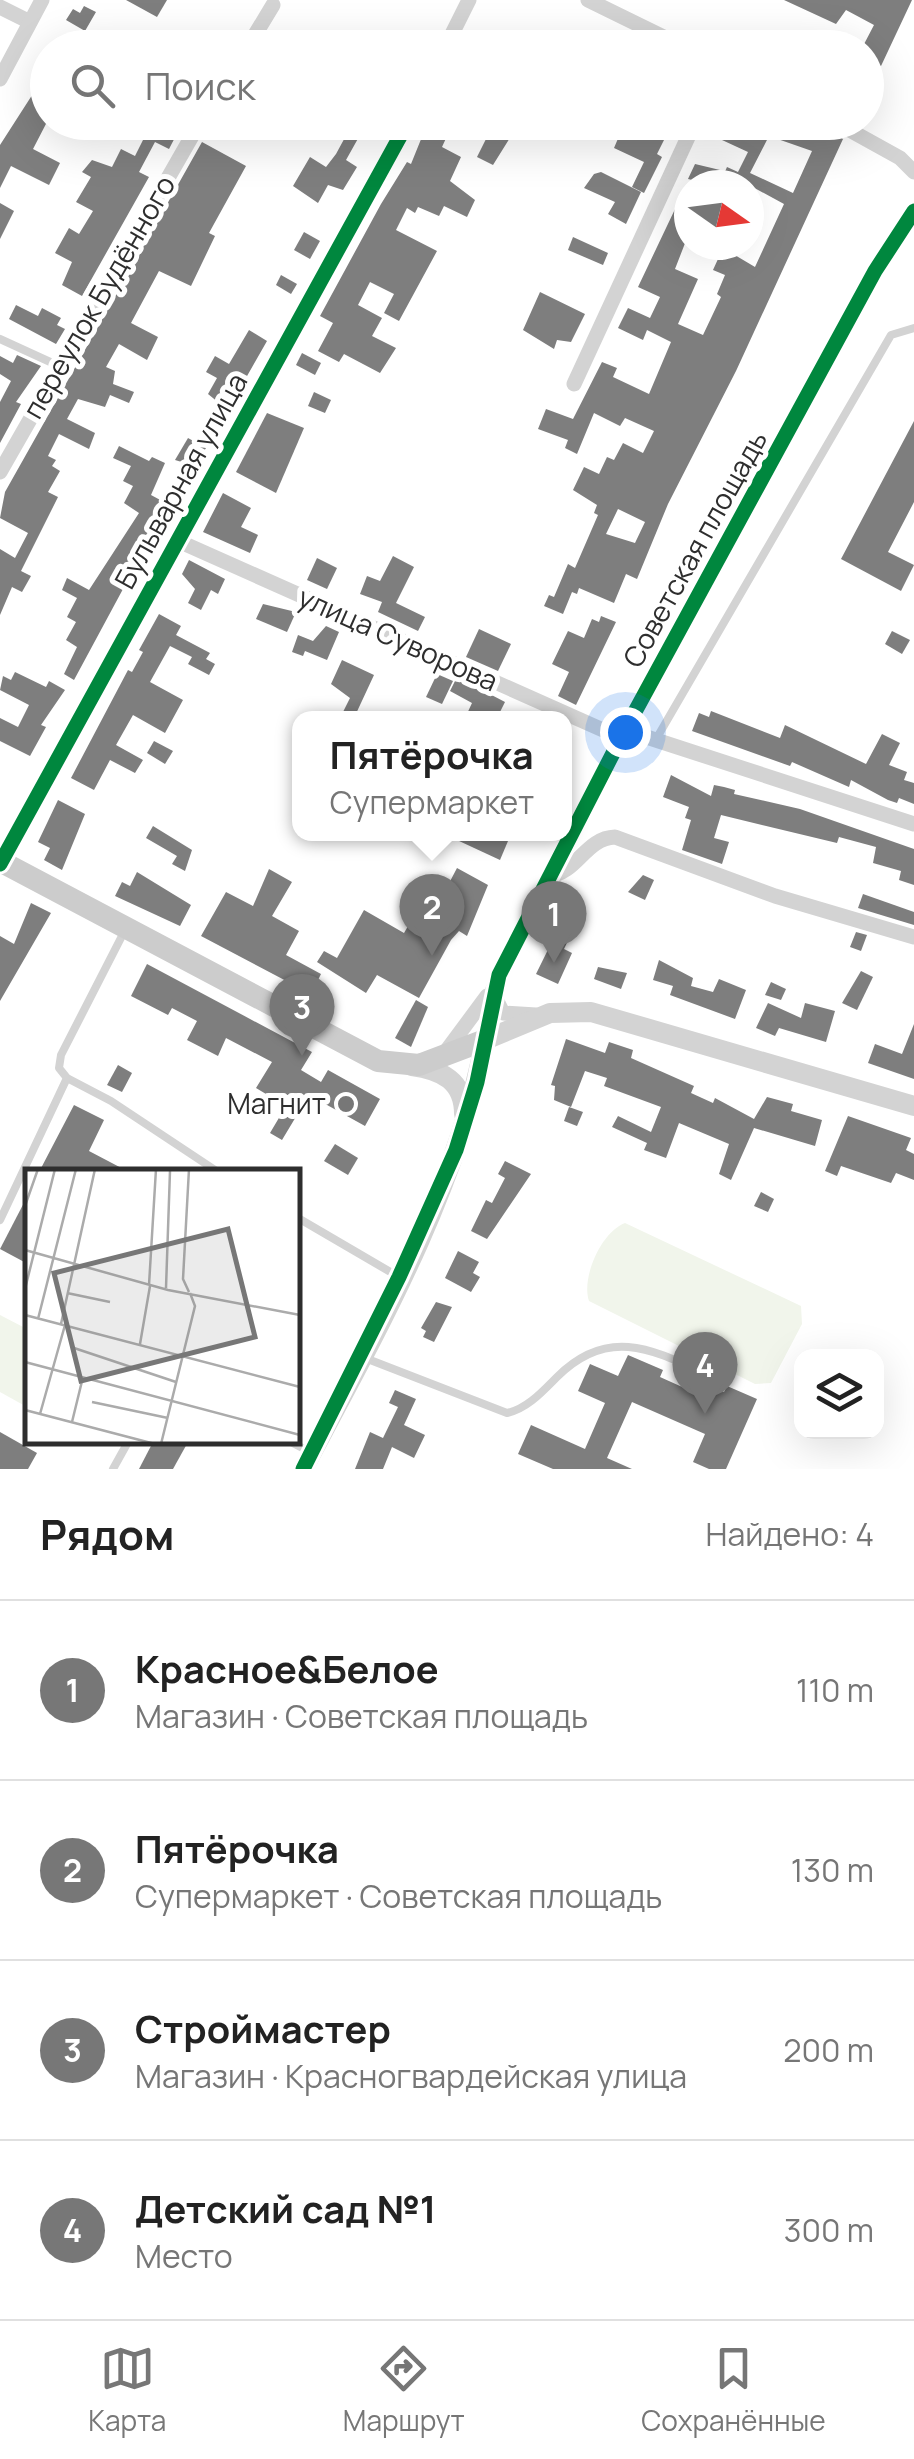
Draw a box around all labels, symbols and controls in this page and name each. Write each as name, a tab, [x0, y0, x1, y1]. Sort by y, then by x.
search box	[30, 30, 884, 140]
icon: search	[65, 58, 120, 113]
text: Поиск	[145, 59, 255, 111]
street label: переулок Будённого	[13, 168, 183, 425]
north arrow	[674, 170, 764, 260]
street label: Бульварная улица	[105, 366, 255, 595]
street label: Советская площадь	[613, 423, 775, 674]
street label: улица Суворова	[293, 577, 504, 699]
your location	[600, 707, 651, 758]
popup	[292, 711, 572, 841]
text: Пятёрочка	[330, 728, 534, 780]
text: Супермаркет	[330, 780, 534, 824]
pin: 2	[400, 874, 464, 956]
pin: 1	[522, 880, 586, 963]
pin: 3	[270, 974, 334, 1056]
place label: Магнит	[227, 1084, 326, 1122]
marker: Магнит	[335, 1093, 357, 1115]
inset map	[25, 1169, 300, 1444]
pin: 4	[672, 1332, 738, 1414]
map controls	[794, 1349, 884, 1439]
button: layers	[794, 1349, 884, 1439]
text: Рядом	[40, 1505, 174, 1563]
text: Найдено: 4	[706, 1512, 874, 1556]
text: Красное&Белое	[135, 1642, 439, 1694]
text: 1	[65, 1668, 80, 1712]
text: 110 m	[796, 1668, 874, 1712]
text: Магазин · Советская площадь	[135, 1694, 588, 1738]
text: Пятёрочка	[135, 1822, 339, 1874]
text: 2	[63, 1848, 82, 1892]
text: 130 m	[791, 1848, 874, 1892]
text: Супермаркет · Советская площадь	[135, 1874, 662, 1918]
text: Строймастер	[135, 2002, 391, 2054]
text: 3	[63, 2028, 82, 2072]
text: 200 m	[783, 2028, 874, 2072]
text: Магазин · Красногвардейская улица	[135, 2054, 687, 2098]
text: Детский сад №1	[135, 2182, 437, 2234]
text: 4	[63, 2208, 82, 2252]
text: 300 m	[784, 2208, 874, 2252]
text: Место	[135, 2234, 233, 2278]
tab: Карта	[88, 2341, 166, 2439]
tab: Маршрут	[343, 2341, 465, 2439]
tab: Сохранённые	[641, 2341, 826, 2439]

